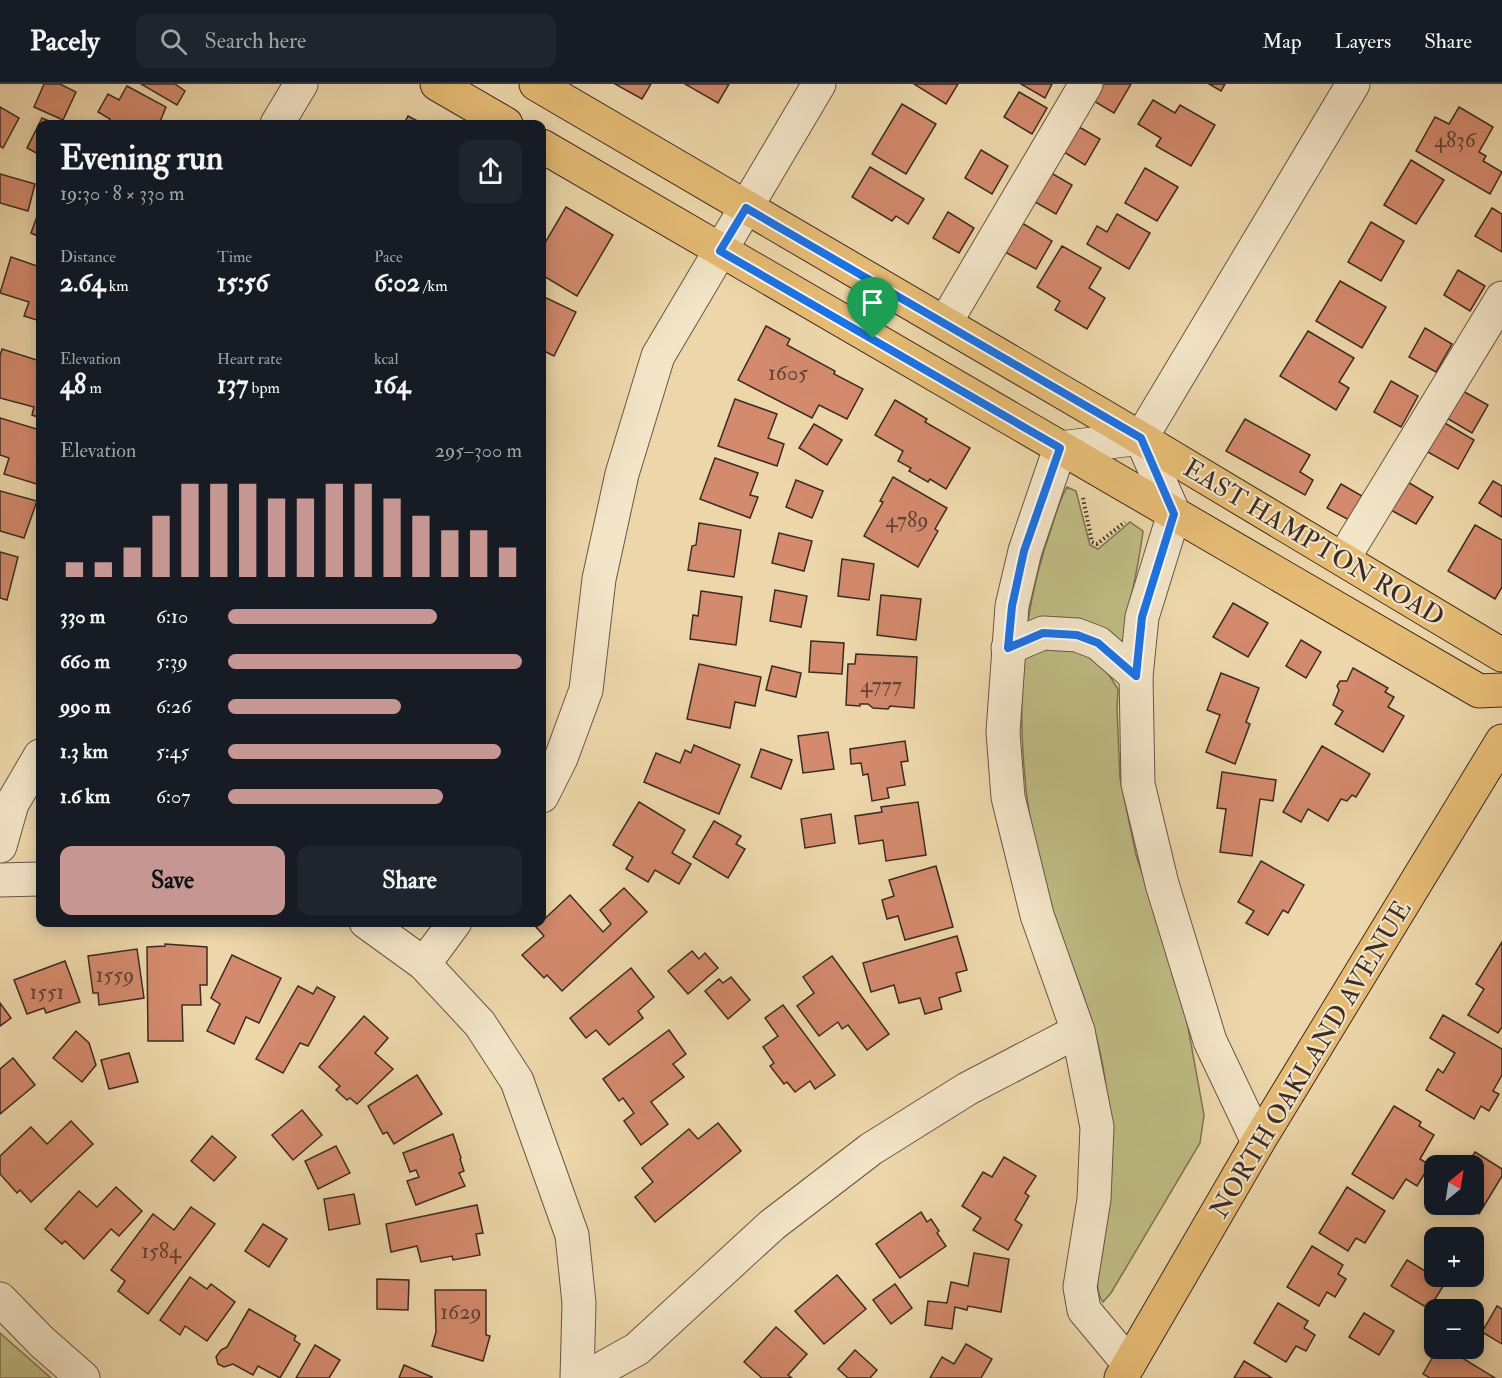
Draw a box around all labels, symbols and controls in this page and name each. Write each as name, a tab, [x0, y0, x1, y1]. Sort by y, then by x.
search box	[136, 14, 556, 68]
text: Pacely	[30, 24, 100, 59]
icon: search	[157, 25, 190, 58]
text: Search here	[205, 27, 306, 55]
text: Map	[1262, 28, 1302, 55]
text: Layers	[1335, 28, 1391, 55]
text: Share	[1424, 28, 1472, 55]
house number: 4836	[1434, 126, 1478, 154]
text: Evening run	[60, 138, 223, 179]
button: share	[459, 140, 522, 203]
text: 19:30 · 8 × 330 m	[60, 181, 184, 206]
text: Distance	[60, 247, 116, 267]
text: Time	[217, 247, 252, 267]
text: Pace	[374, 247, 403, 267]
text: 2.64	[60, 267, 105, 299]
text: 15:56	[217, 267, 269, 299]
text: 6:02	[374, 267, 420, 299]
text: km	[105, 276, 129, 296]
text: /km	[420, 276, 448, 296]
pin	[847, 277, 898, 339]
icon: arrive	[856, 286, 889, 319]
text: Elevation	[60, 349, 121, 369]
text: Heart rate	[217, 349, 282, 369]
text: kcal	[374, 349, 399, 369]
house number: 1605	[768, 359, 808, 387]
text: 48	[60, 369, 86, 401]
text: 137	[217, 369, 248, 401]
text: 164	[374, 369, 410, 401]
text: m	[86, 378, 102, 398]
text: bpm	[248, 378, 280, 398]
text: Elevation	[60, 438, 136, 463]
text: 295–300 m	[435, 438, 522, 463]
street label: EAST HAMPTON ROAD	[1177, 452, 1450, 633]
house number: 4789	[885, 506, 929, 534]
text: 330 m	[60, 604, 105, 629]
text: 6:10	[156, 604, 188, 629]
text: 660 m	[60, 649, 110, 674]
text: 5:39	[156, 649, 188, 674]
house number: 4777	[860, 671, 902, 699]
text: 990 m	[60, 694, 110, 719]
text: 6:26	[156, 694, 191, 719]
text: 1.3 km	[60, 739, 108, 764]
text: 5:45	[156, 739, 189, 764]
text: 1.6 km	[60, 784, 110, 809]
text: 6:07	[156, 784, 190, 809]
button: Save	[60, 846, 285, 915]
button: Share	[297, 846, 522, 915]
street label: NORTH OAKLAND AVENUE	[1203, 895, 1419, 1224]
house number: 1559	[96, 961, 134, 989]
house number: 1551	[30, 978, 64, 1006]
north arrow	[1424, 1155, 1484, 1215]
map controls	[1424, 1155, 1484, 1359]
button: +	[1424, 1227, 1484, 1287]
house number: 1584	[141, 1237, 182, 1265]
house number: 1629	[440, 1298, 482, 1326]
button: −	[1424, 1299, 1484, 1359]

